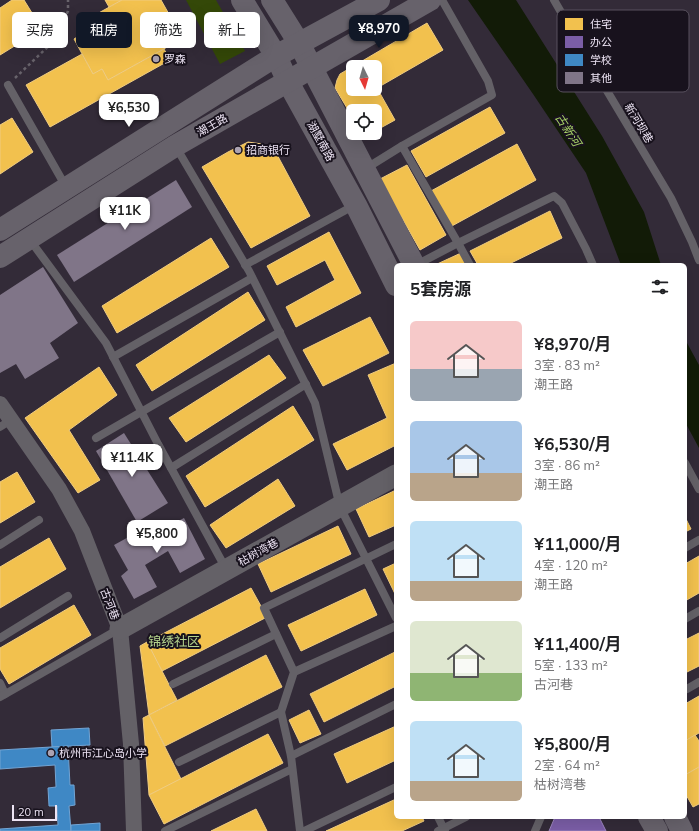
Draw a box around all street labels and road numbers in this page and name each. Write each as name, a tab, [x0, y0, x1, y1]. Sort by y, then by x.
street label: 新河坝巷	[622, 101, 656, 145]
street label: 潮王路	[194, 111, 230, 139]
street label: 湖墅南路	[304, 118, 338, 164]
street label: 枯树湾巷	[235, 535, 281, 569]
street label: 古河巷	[98, 586, 122, 622]

